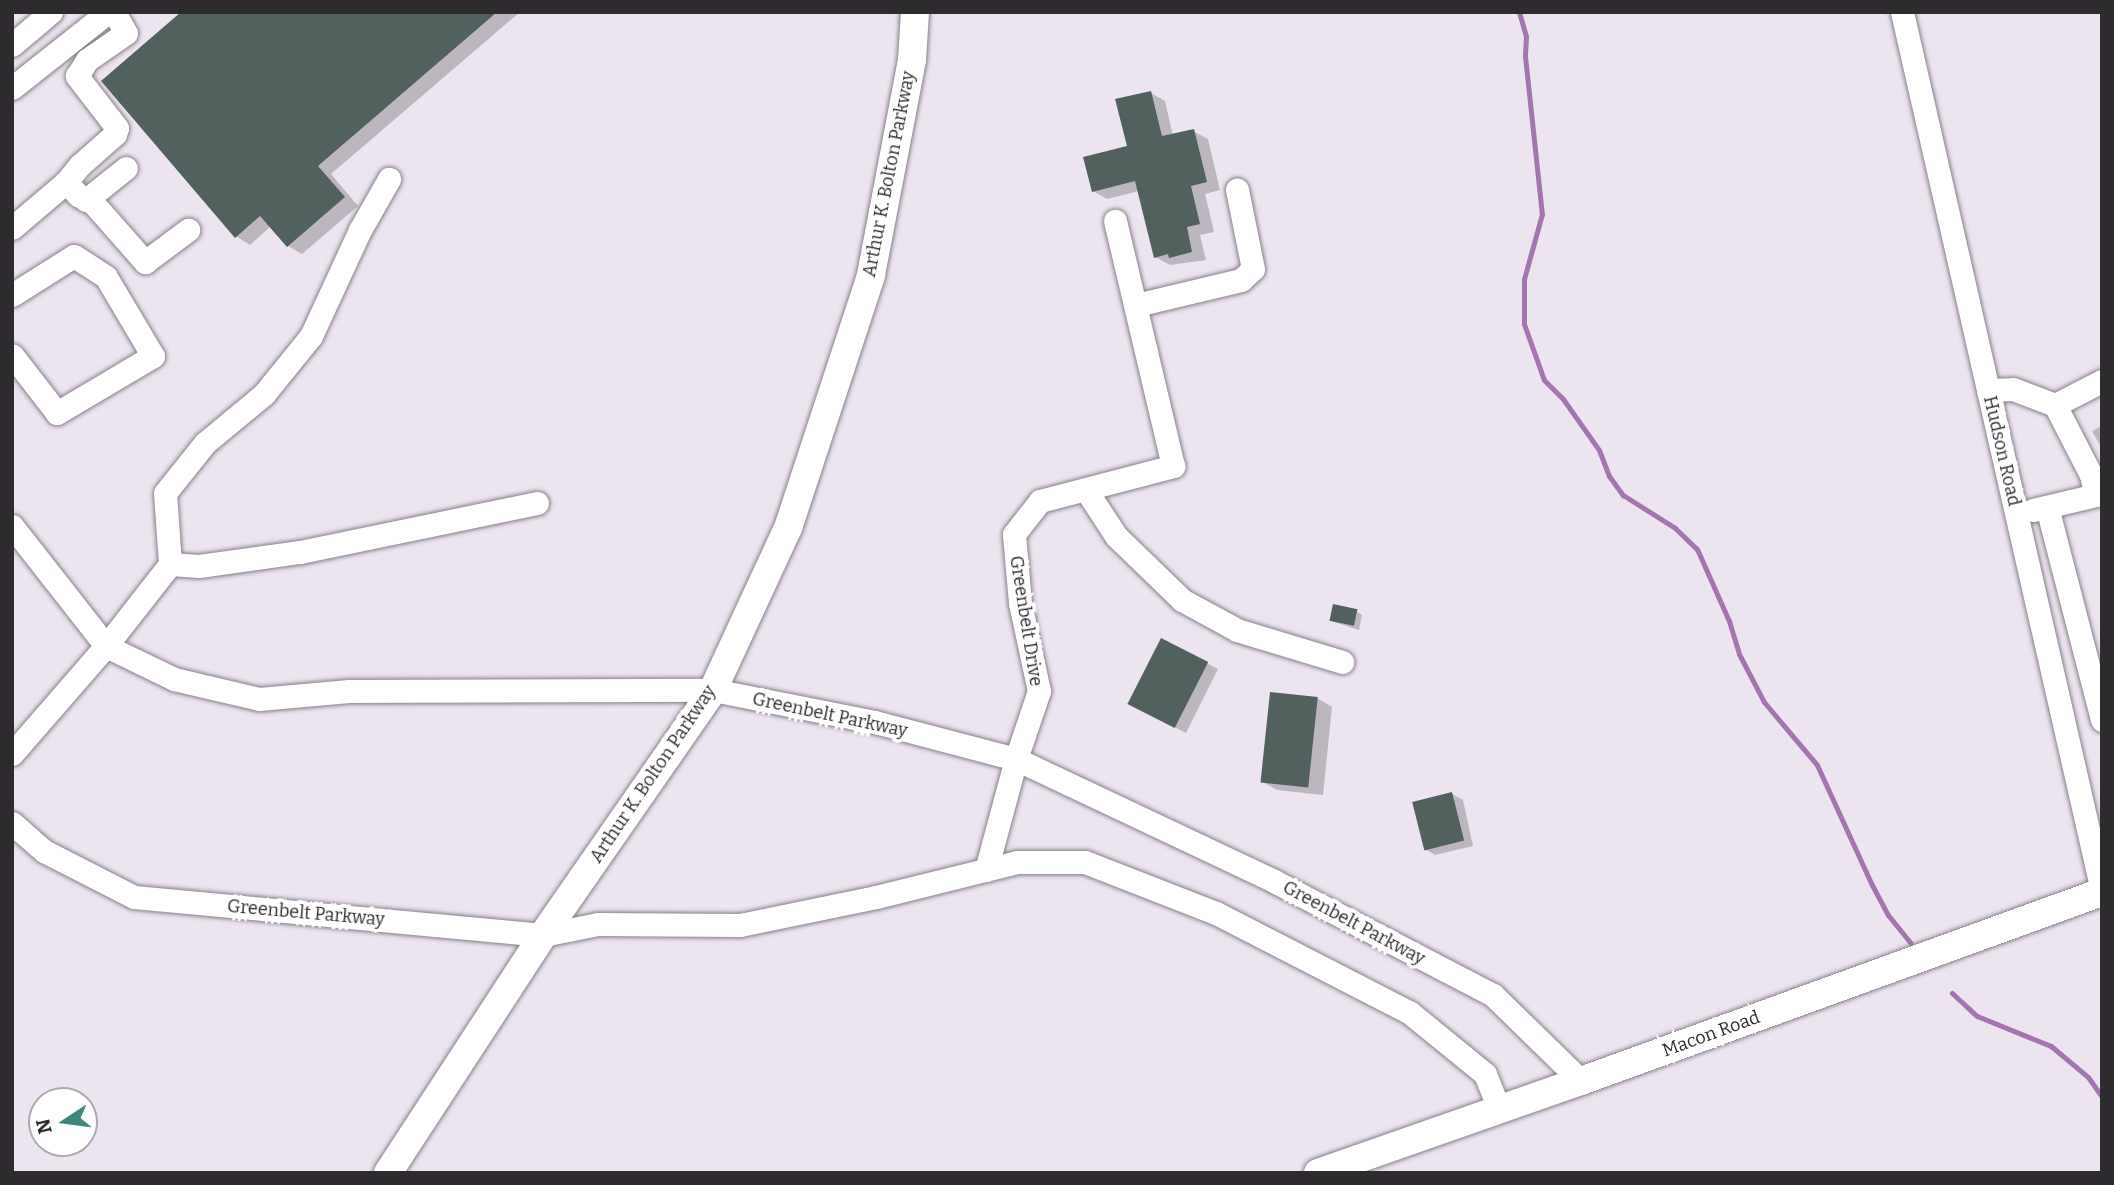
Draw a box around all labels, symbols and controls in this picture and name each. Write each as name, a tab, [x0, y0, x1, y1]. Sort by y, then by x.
street label: Arthur K. Bolton Parkway	[858, 69, 920, 279]
street label: Hudson Road	[1979, 394, 2025, 508]
street label: Greenbelt Drive	[1005, 554, 1047, 688]
street label: Arthur K. Bolton Parkway	[585, 681, 721, 867]
street label: Greenbelt Parkway	[750, 688, 910, 742]
street label: Greenbelt Parkway	[1279, 876, 1429, 970]
street label: Greenbelt Parkway	[226, 895, 386, 931]
street label: Macon Road	[1659, 1006, 1763, 1062]
north arrow	[28, 1087, 98, 1157]
text: N	[31, 1117, 57, 1136]

